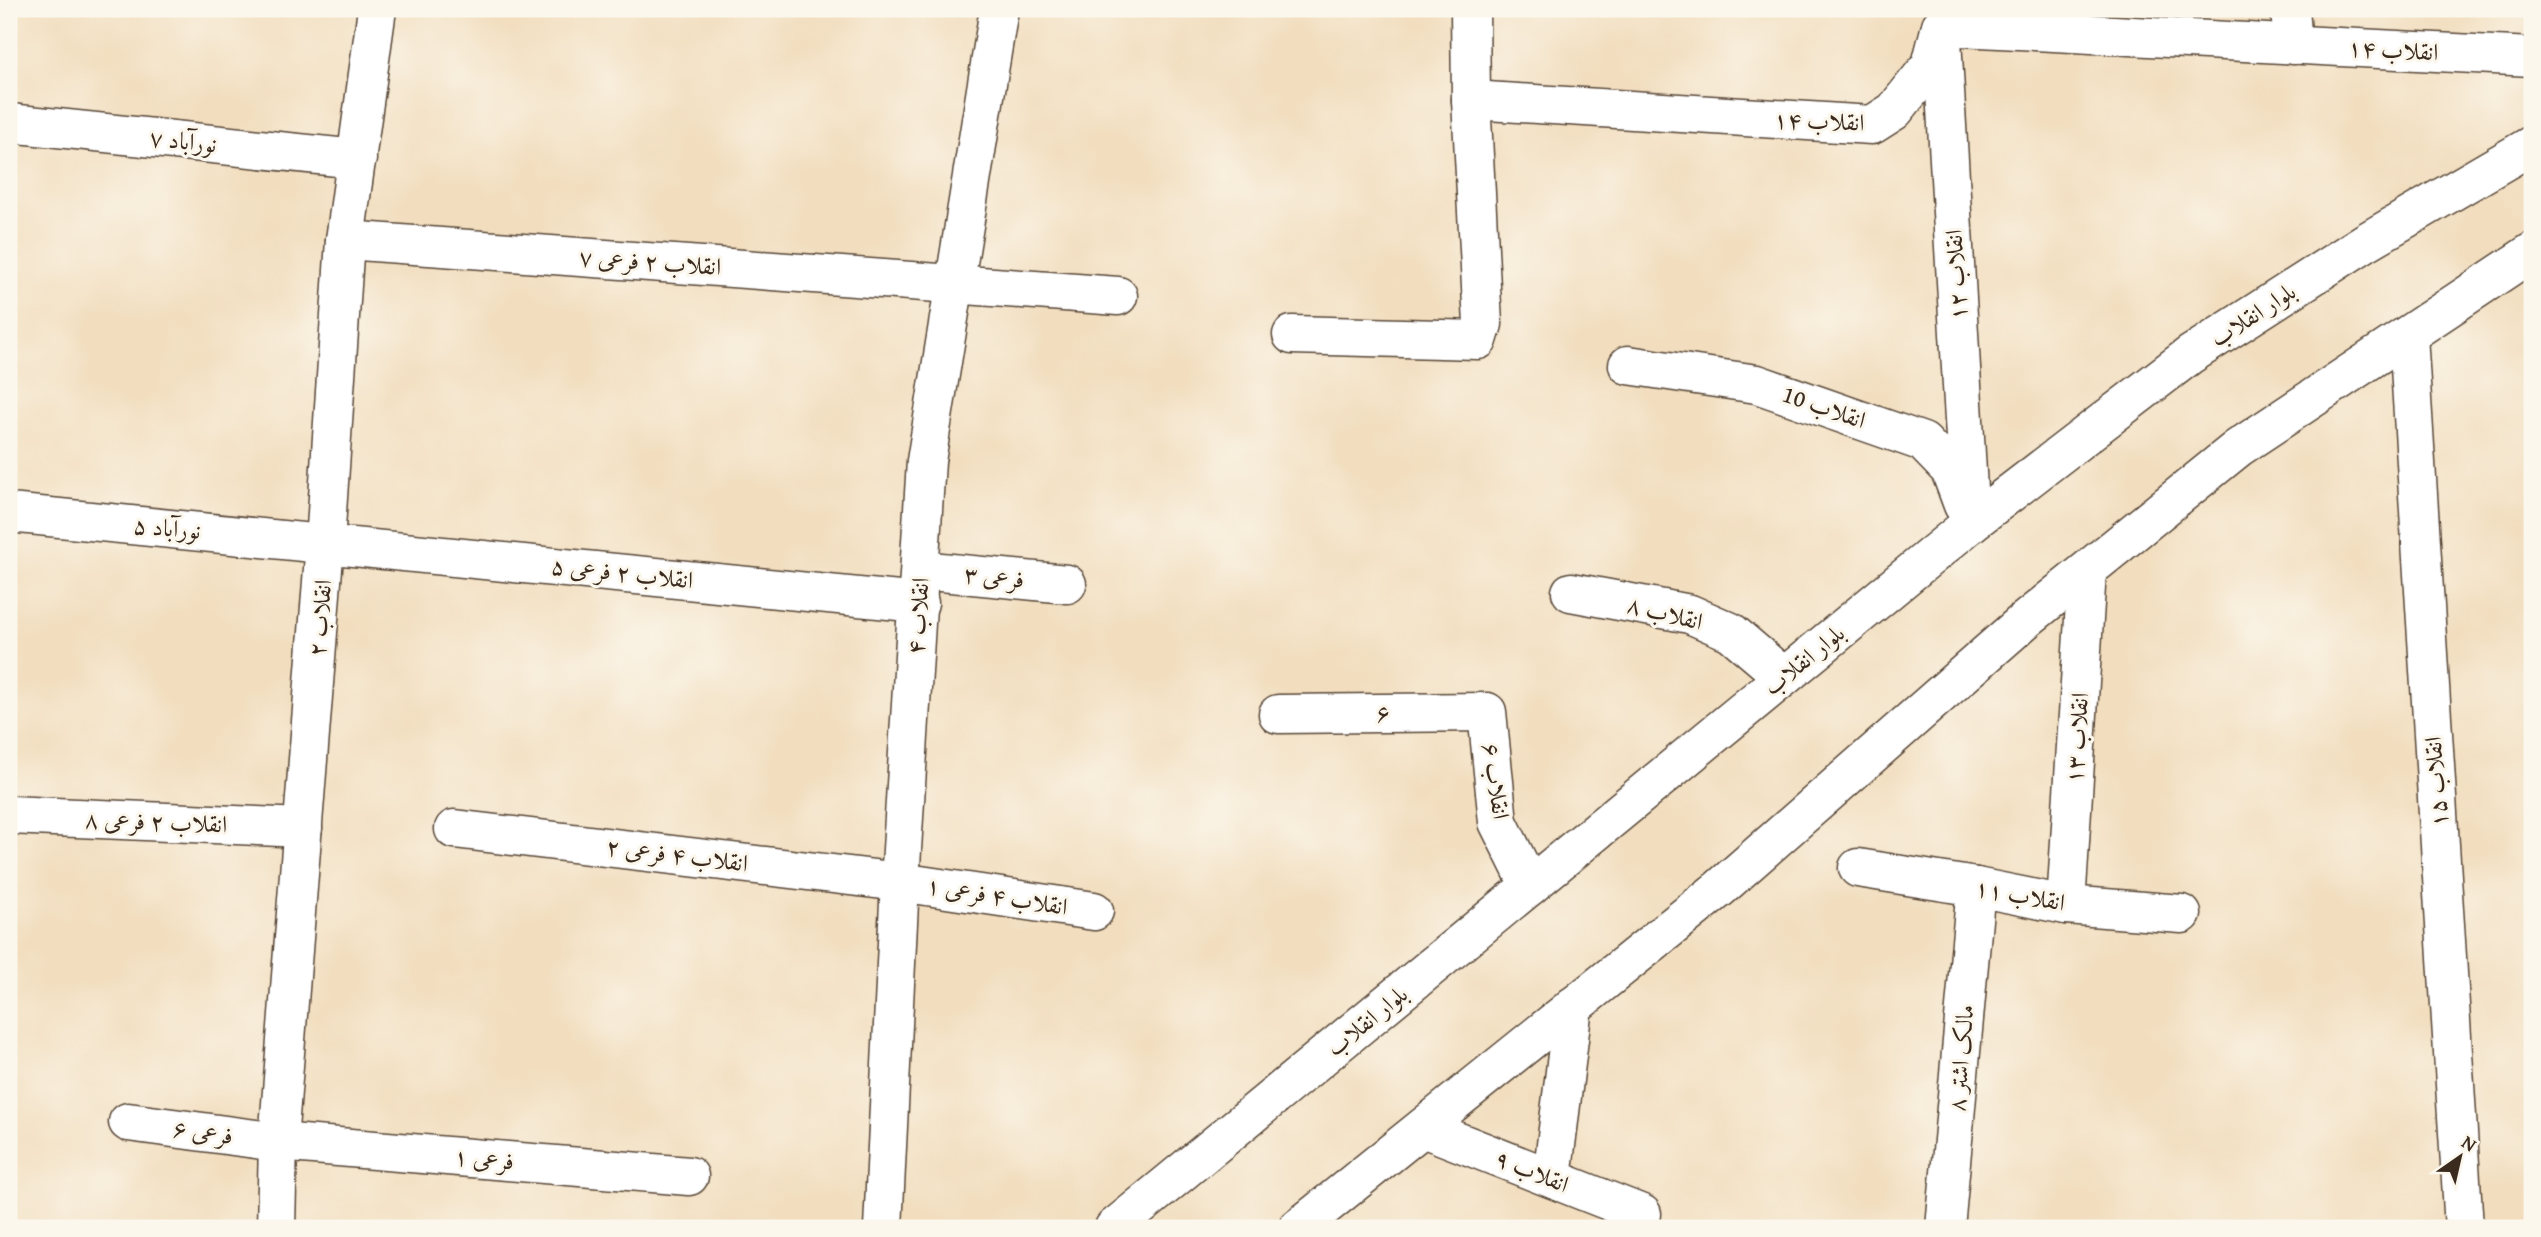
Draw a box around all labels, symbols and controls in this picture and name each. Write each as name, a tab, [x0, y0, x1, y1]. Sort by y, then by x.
street label: انقلاب ۱۴	[2347, 30, 2439, 69]
street label: انقلاب ۱۴	[1773, 101, 1865, 140]
street label: نورآباد ۷	[148, 120, 219, 161]
street label: انقلاب ۱۲	[1936, 229, 1975, 321]
street label: انقلاب ۲ فرعی ۷	[578, 239, 722, 284]
street label: بلوار انقلاب	[2203, 274, 2303, 355]
street label: انقلاب 10	[1778, 376, 1871, 437]
street label: نورآباد ۵	[132, 507, 202, 548]
street label: انقلاب ۲ فرعی ۵	[549, 548, 695, 597]
street label: فرعی ۳	[962, 556, 1026, 597]
street label: انقلاب ۴	[897, 576, 938, 656]
street label: انقلاب ۲	[299, 578, 340, 658]
street label: انقلاب ۸	[1624, 586, 1707, 639]
street label: بلوار انقلاب	[1755, 616, 1852, 703]
street label: انقلاب ۱۳	[2056, 691, 2097, 785]
street label: ۶	[1376, 695, 1390, 730]
street label: انقلاب ۱۵	[2415, 735, 2456, 829]
street label: انقلاب ۶	[1474, 740, 1519, 821]
street label: انقلاب ۲ فرعی ۸	[84, 802, 228, 841]
street label: انقلاب ۴ فرعی ۲	[604, 828, 750, 881]
street label: انقلاب ۴ فرعی ۱	[924, 867, 1070, 924]
street label: انقلاب ۱۱	[1972, 869, 2068, 920]
street label: بلوار انقلاب	[1318, 977, 1415, 1064]
street label: مالک اشتر ۸	[1938, 1003, 1983, 1113]
street label: فرعی ۶	[171, 1110, 235, 1153]
north arrow	[2426, 1122, 2496, 1192]
text: N	[2456, 1128, 2483, 1158]
street label: فرعی ۱	[452, 1138, 516, 1179]
street label: انقلاب ۹	[1490, 1140, 1574, 1201]

